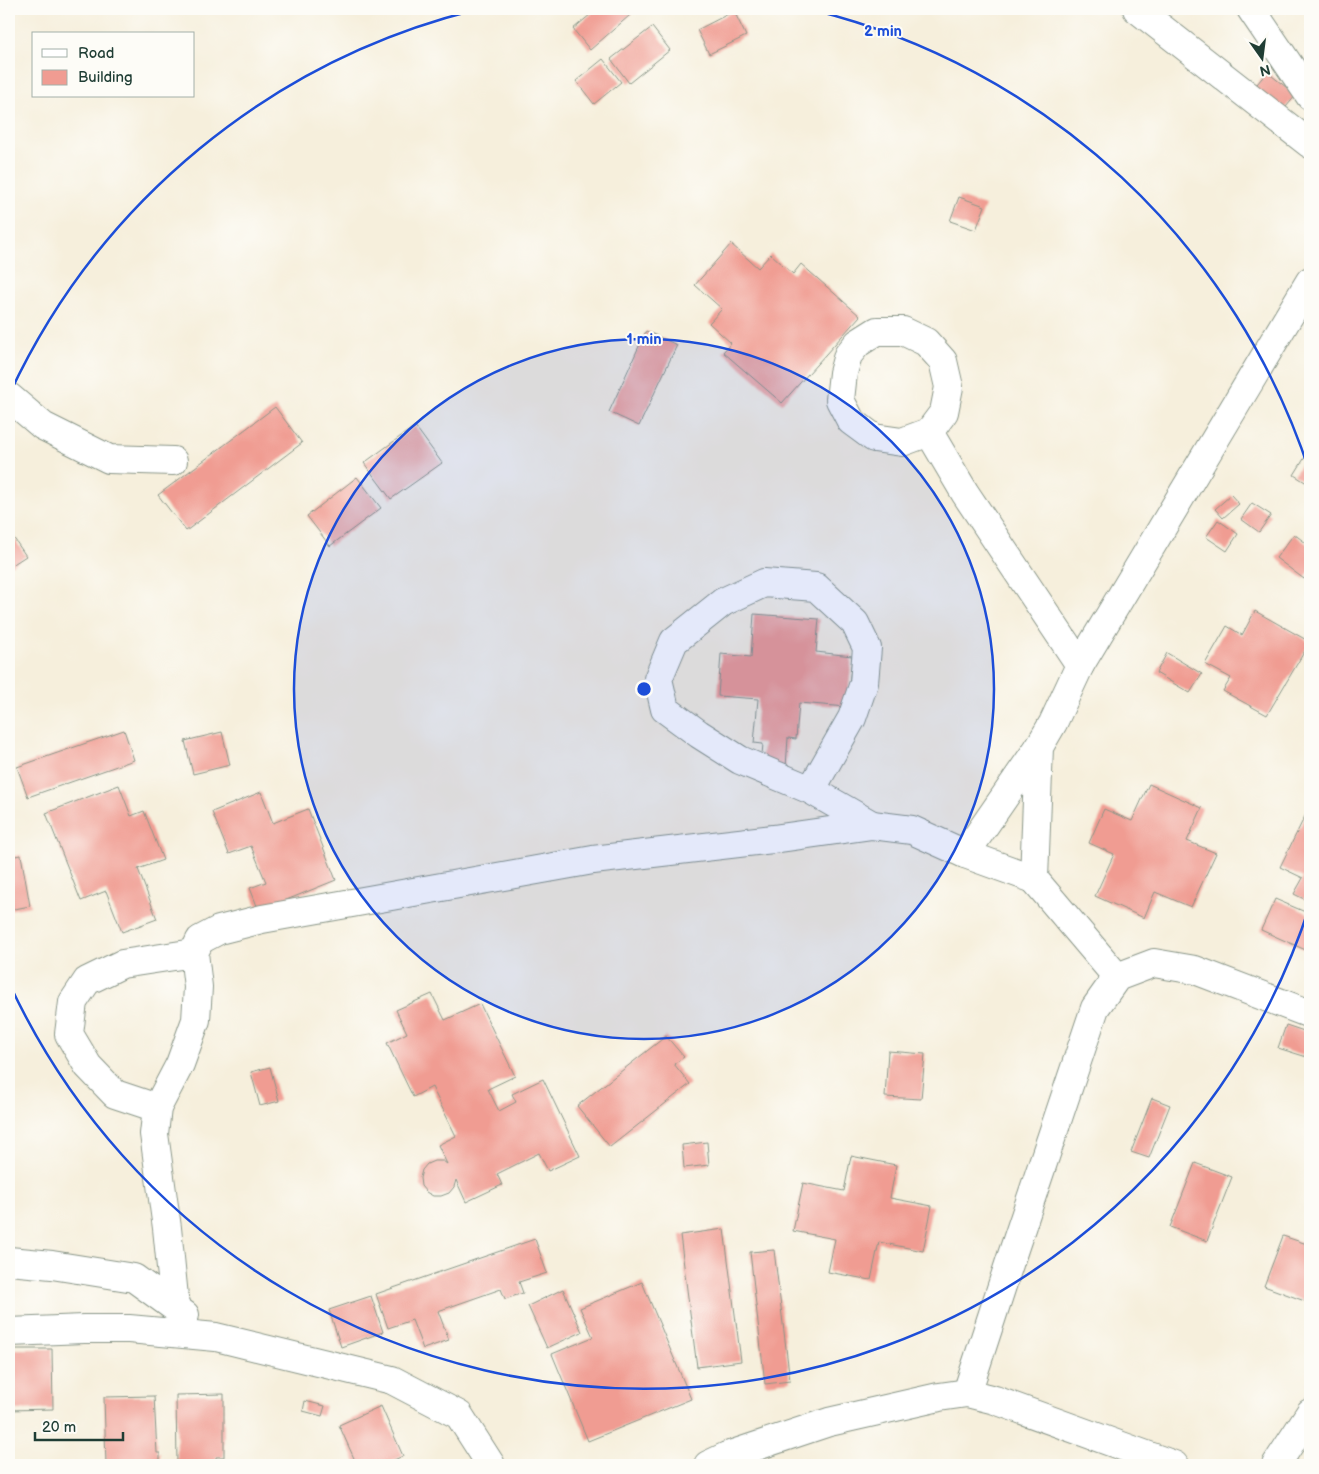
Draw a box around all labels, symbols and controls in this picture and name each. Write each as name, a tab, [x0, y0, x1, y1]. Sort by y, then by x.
text: 2 min	[864, 22, 902, 41]
legend	[32, 32, 195, 98]
north arrow	[1236, 32, 1286, 82]
text: Road	[78, 44, 114, 63]
text: N	[1258, 61, 1272, 80]
text: Building	[78, 68, 133, 87]
text: 1 min	[626, 330, 662, 349]
centre of rings	[635, 680, 653, 698]
scale bar	[35, 1409, 122, 1441]
text: 20 m	[42, 1418, 76, 1437]

